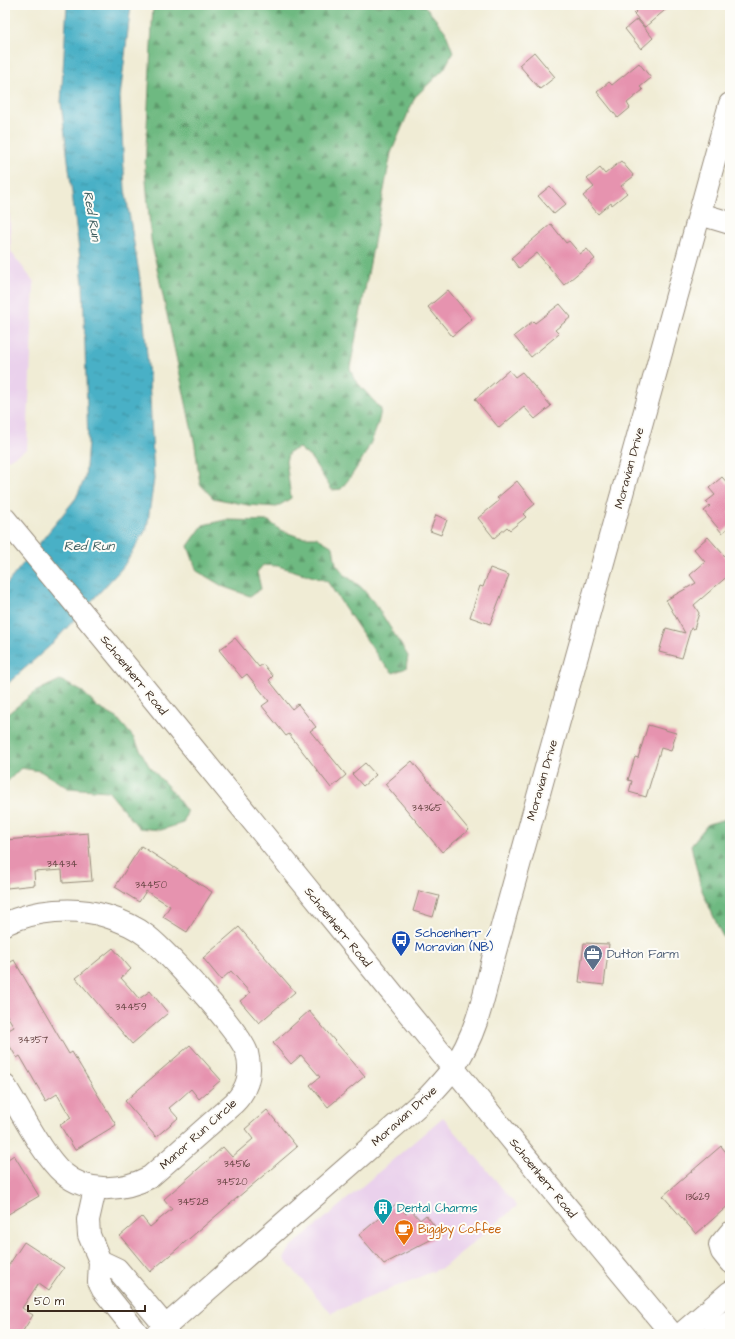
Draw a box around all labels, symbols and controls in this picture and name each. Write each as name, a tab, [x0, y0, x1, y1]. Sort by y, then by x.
water label: Red Run	[79, 190, 106, 244]
street label: Moravian Drive	[610, 425, 649, 511]
water label: Red Run	[64, 537, 116, 555]
street label: Schoenherr Road	[96, 632, 171, 719]
street label: Moravian Drive	[523, 737, 562, 823]
house number: 34365	[412, 801, 442, 815]
house number: 34434	[47, 857, 77, 871]
house number: 34450	[135, 878, 167, 892]
street label: Schoenherr Road	[300, 884, 375, 971]
place label: Schoenherr / Moravian (NB)	[415, 925, 493, 956]
bus stop icon: Schoenherr / Moravian (NB)	[390, 929, 412, 957]
office icon: Dutton Farm	[582, 943, 604, 971]
place label: Dutton Farm	[607, 946, 679, 963]
house number: 34459	[115, 1000, 147, 1014]
house number: 34357	[18, 1033, 48, 1047]
street label: Moravian Drive	[368, 1082, 441, 1151]
street label: Manor Run Circle	[156, 1095, 241, 1174]
street label: Schoenherr Road	[505, 1135, 580, 1222]
house number: 34516	[224, 1157, 251, 1171]
house number: 34520	[216, 1175, 248, 1189]
house number: 13629	[686, 1190, 710, 1204]
house number: 34528	[177, 1195, 209, 1209]
building icon: Dental Charms	[372, 1197, 394, 1225]
place label: Dental Charms	[397, 1200, 477, 1217]
cafe icon: Biggby Coffee	[393, 1218, 415, 1246]
place label: Biggby Coffee	[418, 1221, 502, 1239]
scale bar	[28, 1287, 145, 1313]
text: 50 m	[34, 1293, 65, 1310]

